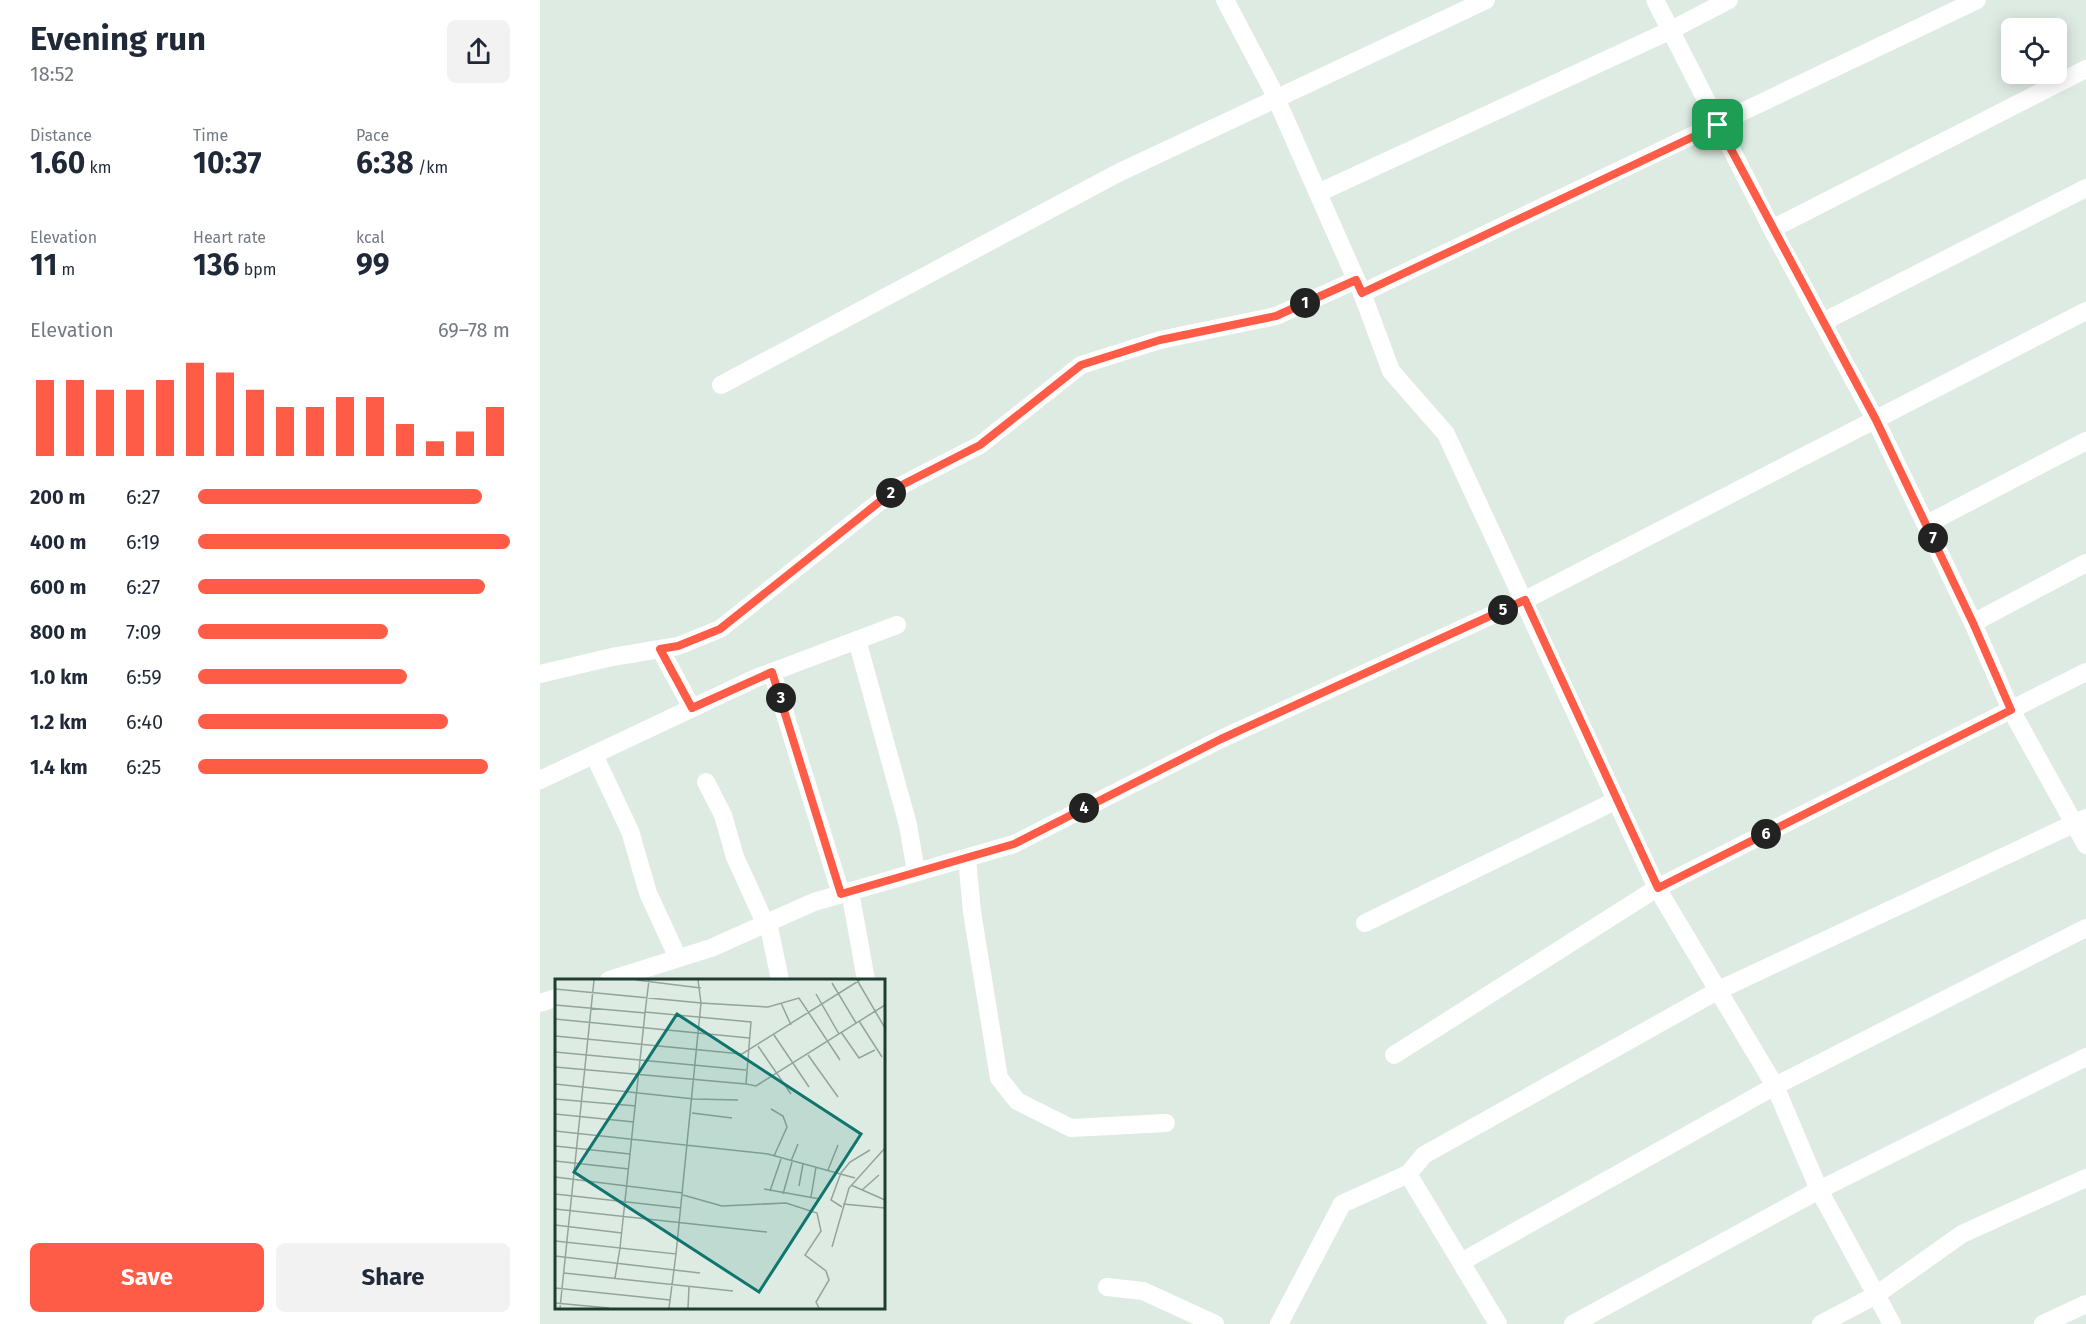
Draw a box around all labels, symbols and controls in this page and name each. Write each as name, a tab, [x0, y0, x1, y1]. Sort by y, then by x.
map controls	[2001, 18, 2067, 84]
button: locate	[2001, 18, 2067, 84]
text: Evening run	[30, 19, 206, 59]
button: share	[447, 20, 510, 83]
text: 18:52	[30, 62, 74, 86]
pin	[1692, 99, 1743, 150]
icon: arrive	[1701, 108, 1734, 141]
text: Distance	[30, 126, 92, 145]
text: Time	[193, 126, 228, 145]
text: Pace	[356, 126, 389, 145]
text: 1.60	[30, 145, 85, 181]
text: 10:37	[193, 145, 262, 181]
text: 6:38	[356, 145, 414, 181]
text: km	[85, 158, 111, 177]
text: /km	[414, 158, 448, 177]
text: Elevation	[30, 228, 97, 247]
text: Heart rate	[193, 228, 266, 247]
text: kcal	[356, 228, 385, 247]
text: 11	[30, 247, 57, 283]
text: 136	[193, 247, 239, 283]
text: 99	[356, 247, 390, 283]
text: m	[57, 260, 75, 279]
text: bpm	[239, 260, 276, 279]
pin: 1	[1290, 288, 1320, 318]
text: 1	[1301, 293, 1309, 312]
text: Elevation	[30, 318, 114, 342]
text: 69–78 m	[438, 318, 510, 342]
pin: 2	[876, 478, 906, 508]
text: 2	[887, 483, 895, 502]
text: 200 m	[30, 485, 85, 509]
text: 6:27	[126, 485, 160, 509]
pin: 7	[1918, 523, 1948, 553]
text: 7	[1929, 528, 1937, 547]
text: 400 m	[30, 530, 86, 554]
text: 6:19	[126, 530, 160, 554]
text: 600 m	[30, 575, 86, 599]
text: 6:27	[126, 575, 160, 599]
pin: 5	[1488, 595, 1518, 625]
text: 5	[1499, 600, 1507, 619]
text: 800 m	[30, 620, 87, 644]
text: 7:09	[126, 620, 161, 644]
text: 1.0 km	[30, 665, 88, 689]
text: 6:59	[126, 665, 162, 689]
pin: 3	[766, 683, 796, 713]
text: 3	[777, 688, 785, 707]
text: 1.2 km	[30, 710, 87, 734]
text: 6:40	[126, 710, 163, 734]
text: 1.4 km	[30, 755, 88, 779]
text: 6:25	[126, 755, 161, 779]
pin: 4	[1069, 793, 1099, 823]
text: 4	[1079, 798, 1089, 817]
pin: 6	[1751, 819, 1781, 849]
text: 6	[1761, 824, 1771, 843]
inset map	[555, 979, 885, 1309]
button: Save	[30, 1243, 264, 1312]
button: Share	[276, 1243, 510, 1312]

